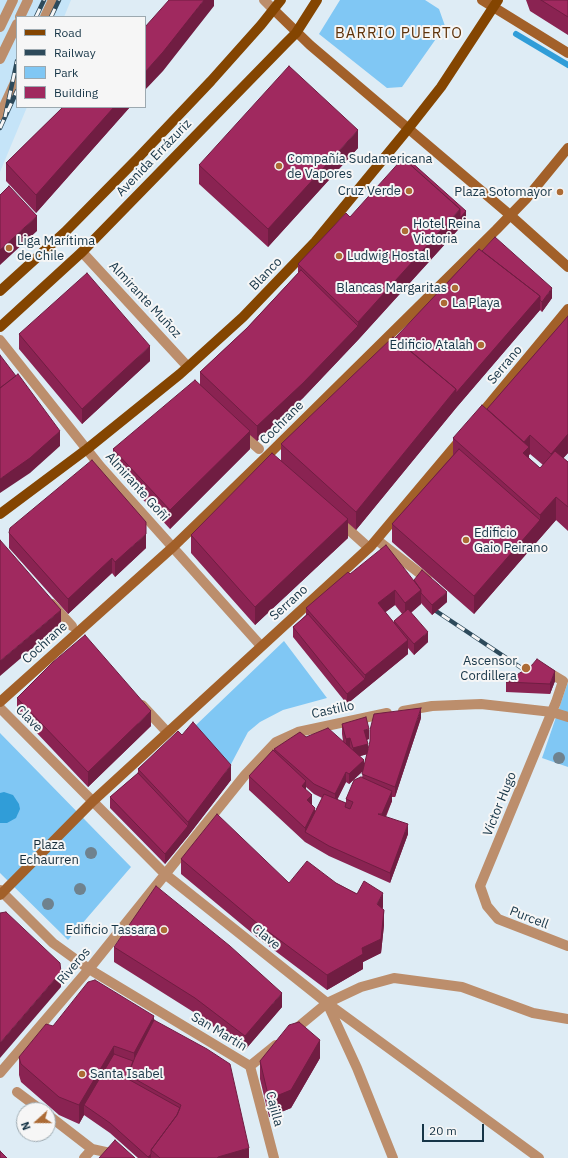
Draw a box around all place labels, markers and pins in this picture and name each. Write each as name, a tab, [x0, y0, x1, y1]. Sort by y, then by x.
place label: Compañía Sudamericana de Vapores	[287, 151, 433, 182]
marker: Compañía Sudamericana de Vapores	[274, 161, 284, 171]
place label: Cruz Verde	[338, 183, 401, 199]
place label: Plaza Sotomayor	[454, 184, 552, 200]
marker: Cruz Verde	[404, 186, 414, 196]
marker: Plaza Sotomayor	[555, 187, 565, 197]
place label: Hotel Reina Victoria	[413, 216, 481, 247]
marker: Hotel Reina Victoria	[400, 226, 410, 236]
place label: Liga Marítima de Chile	[17, 233, 95, 264]
marker: Liga Marítima de Chile	[4, 243, 14, 253]
place label: Ludwig Hostal	[347, 248, 429, 264]
marker: Ludwig Hostal	[334, 251, 344, 261]
place label: Blancas Margaritas	[336, 280, 447, 296]
marker: Blancas Margaritas	[450, 283, 460, 293]
place label: La Playa	[452, 295, 500, 311]
marker: La Playa	[439, 298, 449, 308]
place label: Edificio Atalah	[390, 337, 473, 353]
marker: Edificio Atalah	[476, 340, 486, 350]
place label: Edificio Gaio Peirano	[474, 525, 548, 556]
marker: Edificio Gaio Peirano	[461, 535, 471, 545]
place label: Ascensor Cordillera	[460, 653, 517, 684]
marker: Ascensor Cordillera	[520, 662, 532, 674]
place label: Edificio Tassara	[66, 922, 156, 938]
marker: Edificio Tassara	[159, 925, 169, 935]
place label: Santa Isabel	[90, 1066, 163, 1082]
marker: Santa Isabel	[77, 1069, 87, 1079]

